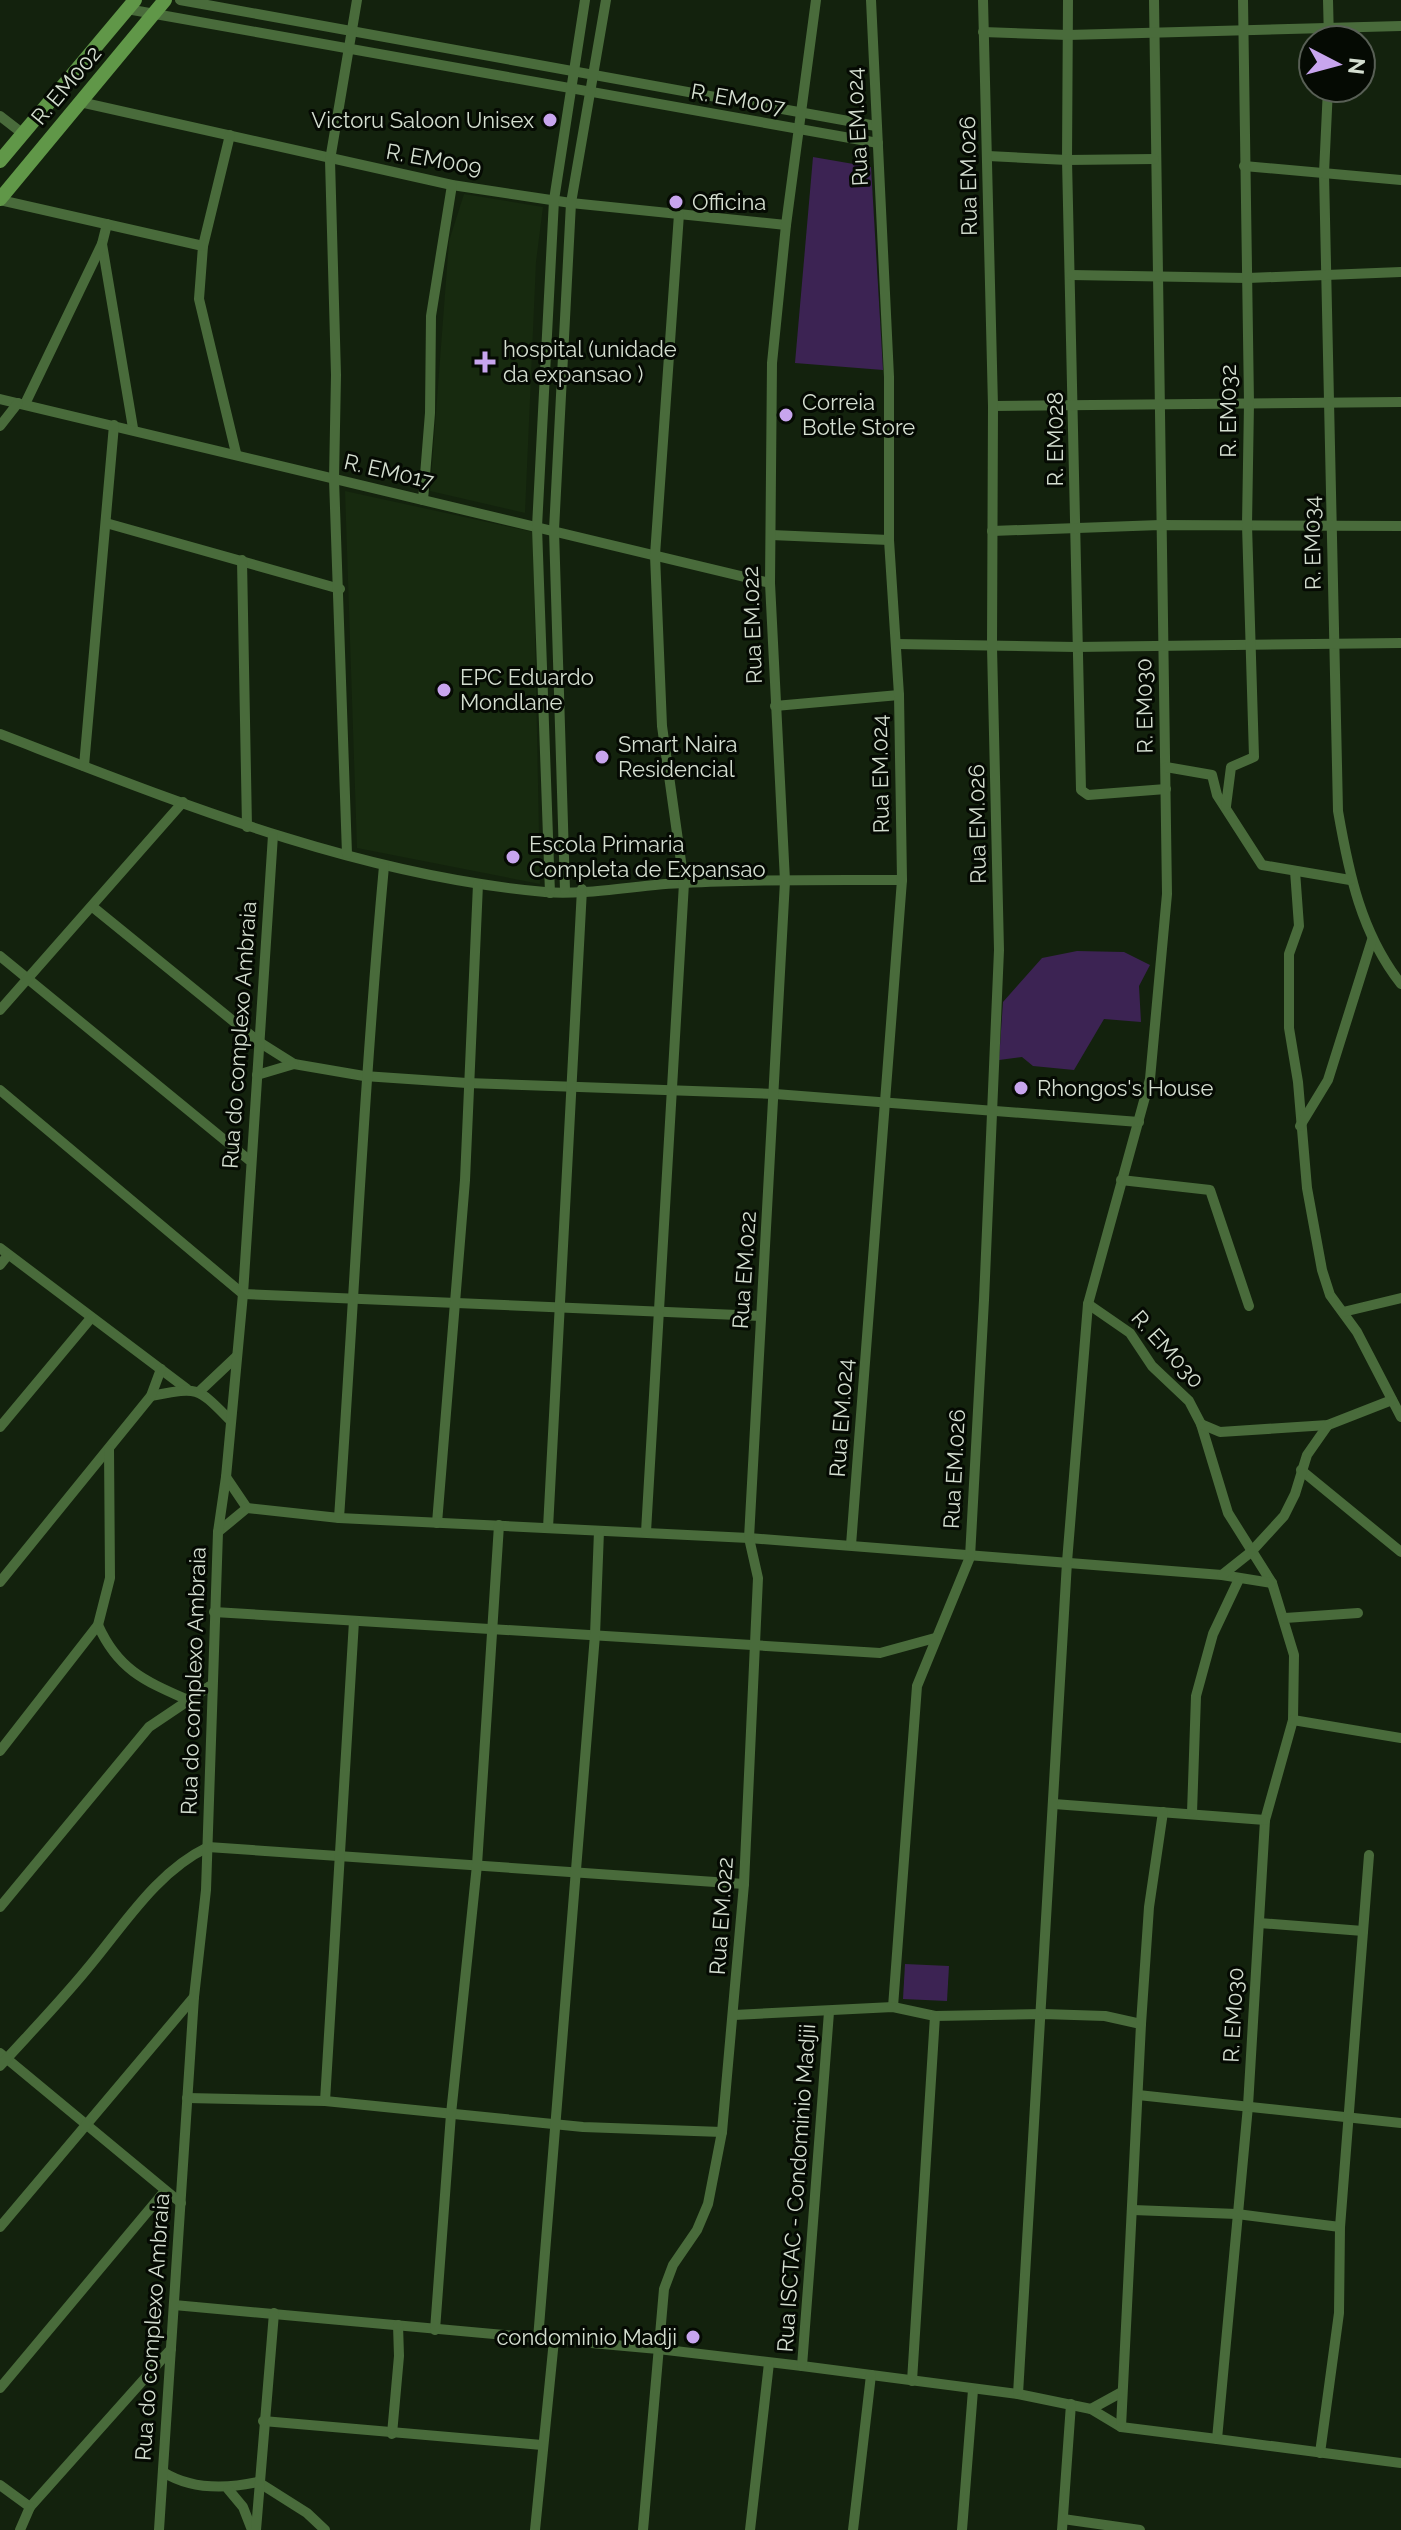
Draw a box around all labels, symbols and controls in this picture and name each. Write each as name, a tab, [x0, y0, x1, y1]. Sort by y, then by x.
north arrow	[1297, 24, 1377, 104]
street label: R. EM002	[25, 40, 107, 130]
text: N	[1343, 56, 1371, 76]
street label: Rua EM.024	[841, 67, 873, 187]
street label: R. EM007	[689, 78, 787, 120]
place label: Victoru Saloon Unisex	[311, 107, 534, 133]
marker: Victoru Saloon Unisex	[541, 111, 559, 129]
street label: Rua EM.026	[954, 116, 982, 236]
street label: R. EM009	[384, 138, 484, 180]
place label: Officina	[692, 189, 766, 215]
marker: Officina	[667, 193, 685, 211]
place label: hospital (unidade da expansao )	[503, 336, 677, 387]
marker: hospital (unidade da expansao )	[474, 351, 496, 373]
street label: R. EM032	[1215, 364, 1241, 458]
place label: Correia Botle Store	[802, 389, 915, 440]
street label: R. EM028	[1042, 392, 1068, 486]
marker: Correia Botle Store	[777, 406, 795, 424]
street label: R. EM017	[342, 448, 437, 494]
street label: R. EM034	[1298, 496, 1326, 590]
street label: Rua EM.022	[737, 566, 767, 684]
street label: R. EM030	[1130, 658, 1158, 754]
place label: EPC Eduardo Mondlane	[460, 664, 594, 715]
marker: EPC Eduardo Mondlane	[435, 681, 453, 699]
street label: Rua EM.024	[866, 714, 894, 834]
place label: Smart Naira Residencial	[618, 731, 738, 782]
marker: Smart Naira Residencial	[593, 748, 611, 766]
street label: Rua EM.026	[963, 764, 991, 884]
place label: Escola Primaria Completa de Expansao	[529, 831, 766, 882]
marker: Escola Primaria Completa de Expansao	[504, 848, 522, 866]
street label: Rua do complexo Ambraia	[217, 900, 261, 1170]
place label: Rhongos's House	[1037, 1075, 1214, 1101]
marker: Rhongos's House	[1012, 1079, 1030, 1097]
street label: Rua EM.022	[727, 1210, 761, 1330]
street label: R. EM030	[1126, 1305, 1210, 1393]
street label: Rua EM.024	[824, 1358, 858, 1478]
street label: Rua EM.026	[938, 1408, 970, 1530]
street label: Rua do complexo Ambraia	[175, 1546, 211, 1816]
street label: Rua EM.022	[704, 1856, 738, 1976]
street label: R. EM030	[1218, 1967, 1248, 2063]
street label: Rua ISCTAC - Condominio Madjii	[772, 2023, 820, 2353]
street label: Rua do complexo Ambraia	[130, 2192, 174, 2462]
place label: condominio Madji	[496, 2324, 677, 2350]
marker: condominio Madji	[684, 2328, 702, 2346]

